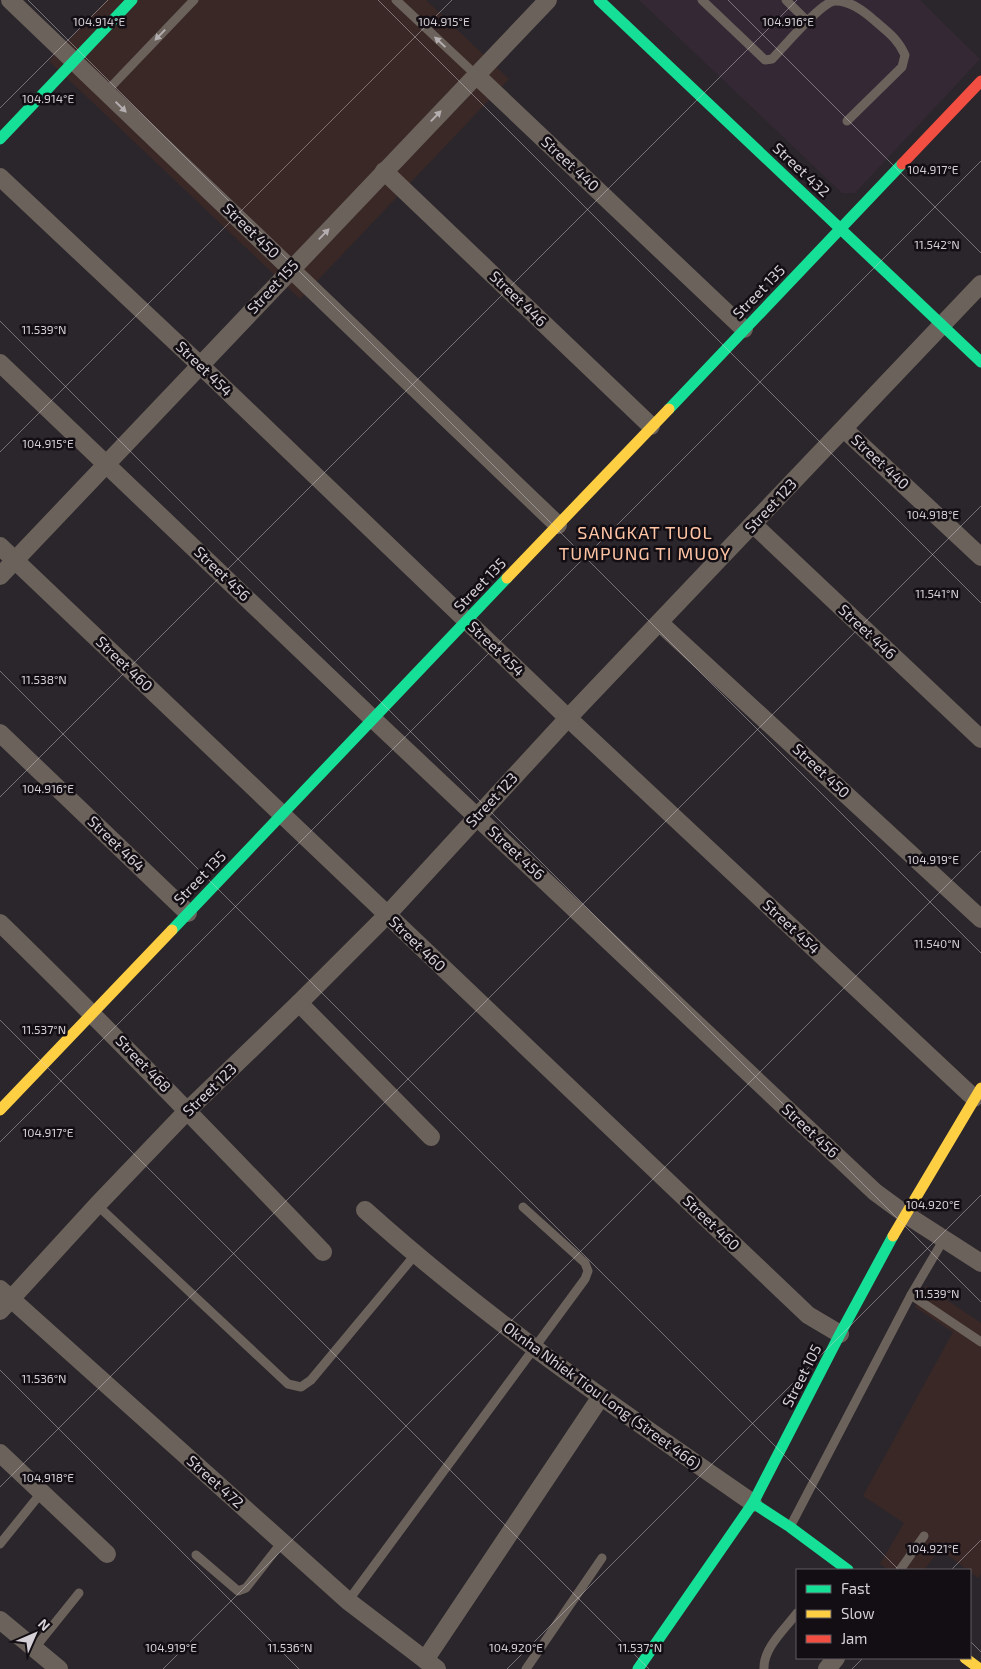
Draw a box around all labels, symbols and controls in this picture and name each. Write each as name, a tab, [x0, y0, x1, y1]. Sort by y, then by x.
text: 104.914°E	[73, 14, 125, 28]
text: 104.915°E	[418, 14, 470, 28]
text: 104.916°E	[762, 14, 814, 28]
one-way arrow	[154, 29, 166, 41]
one-way arrow	[434, 36, 446, 48]
text: 104.914°E	[22, 91, 74, 105]
one-way arrow	[115, 101, 127, 113]
one-way arrow	[430, 110, 442, 122]
street label: Street 440	[538, 132, 603, 195]
street label: Street 432	[770, 138, 834, 200]
text: 104.917°E	[907, 162, 959, 176]
street label: Street 450	[220, 199, 284, 262]
one-way arrow	[318, 228, 330, 240]
text: 11.542°N	[914, 237, 960, 251]
street label: Street 155	[243, 256, 302, 317]
street label: Street 135	[728, 261, 788, 322]
street label: Street 446	[487, 267, 551, 330]
text: 11.539°N	[21, 322, 67, 336]
street label: Street 454	[173, 337, 237, 400]
street label: Street 440	[848, 430, 913, 493]
text: 104.915°E	[22, 436, 74, 450]
street label: Street 123	[741, 474, 800, 536]
text: 104.918°E	[907, 507, 959, 521]
district label: SANGKAT TUOL TUMPUNG TI MUOY	[559, 521, 731, 564]
street label: Street 456	[191, 542, 254, 604]
street label: Street 135	[449, 554, 509, 615]
text: 11.541°N	[915, 586, 959, 600]
street label: Street 446	[835, 600, 900, 662]
street label: Street 454	[465, 617, 529, 680]
street label: Street 460	[93, 632, 157, 695]
text: 11.538°N	[21, 672, 67, 686]
street label: Street 450	[789, 739, 854, 801]
street label: Street 123	[462, 768, 521, 830]
text: 104.916°E	[22, 781, 74, 795]
street label: Street 464	[85, 812, 149, 875]
street label: Street 456	[485, 822, 549, 883]
street label: Street 135	[169, 847, 229, 908]
text: 104.919°E	[907, 852, 959, 866]
street label: Street 454	[759, 895, 824, 957]
street label: Street 460	[386, 912, 450, 975]
text: 11.540°N	[914, 936, 960, 950]
text: 11.537°N	[22, 1022, 66, 1036]
street label: Street 468	[112, 1031, 175, 1095]
street label: Street 123	[179, 1059, 240, 1119]
street label: Street 456	[779, 1100, 843, 1161]
text: 104.917°E	[22, 1125, 74, 1139]
street label: Street 460	[680, 1191, 744, 1254]
text: 104.920°E	[906, 1197, 960, 1211]
text: 11.539°N	[914, 1286, 960, 1300]
street label: Oknha Nhiek Tiou Long (Street 466)	[501, 1318, 705, 1473]
street label: Street 105	[778, 1341, 825, 1410]
text: 11.536°N	[21, 1371, 67, 1385]
street label: Street 472	[183, 1451, 248, 1511]
text: 104.918°E	[22, 1470, 74, 1484]
text: 104.921°E	[907, 1541, 959, 1555]
legend	[796, 1569, 971, 1659]
text: Fast	[841, 1579, 871, 1597]
text: Slow	[841, 1604, 875, 1622]
north arrow	[10, 1609, 60, 1659]
text: N	[35, 1615, 54, 1634]
text: Jam	[841, 1629, 867, 1647]
text: 104.919°E	[145, 1640, 197, 1654]
text: 11.536°N	[267, 1640, 313, 1654]
text: 104.920°E	[489, 1640, 543, 1654]
text: 11.537°N	[618, 1640, 662, 1654]

